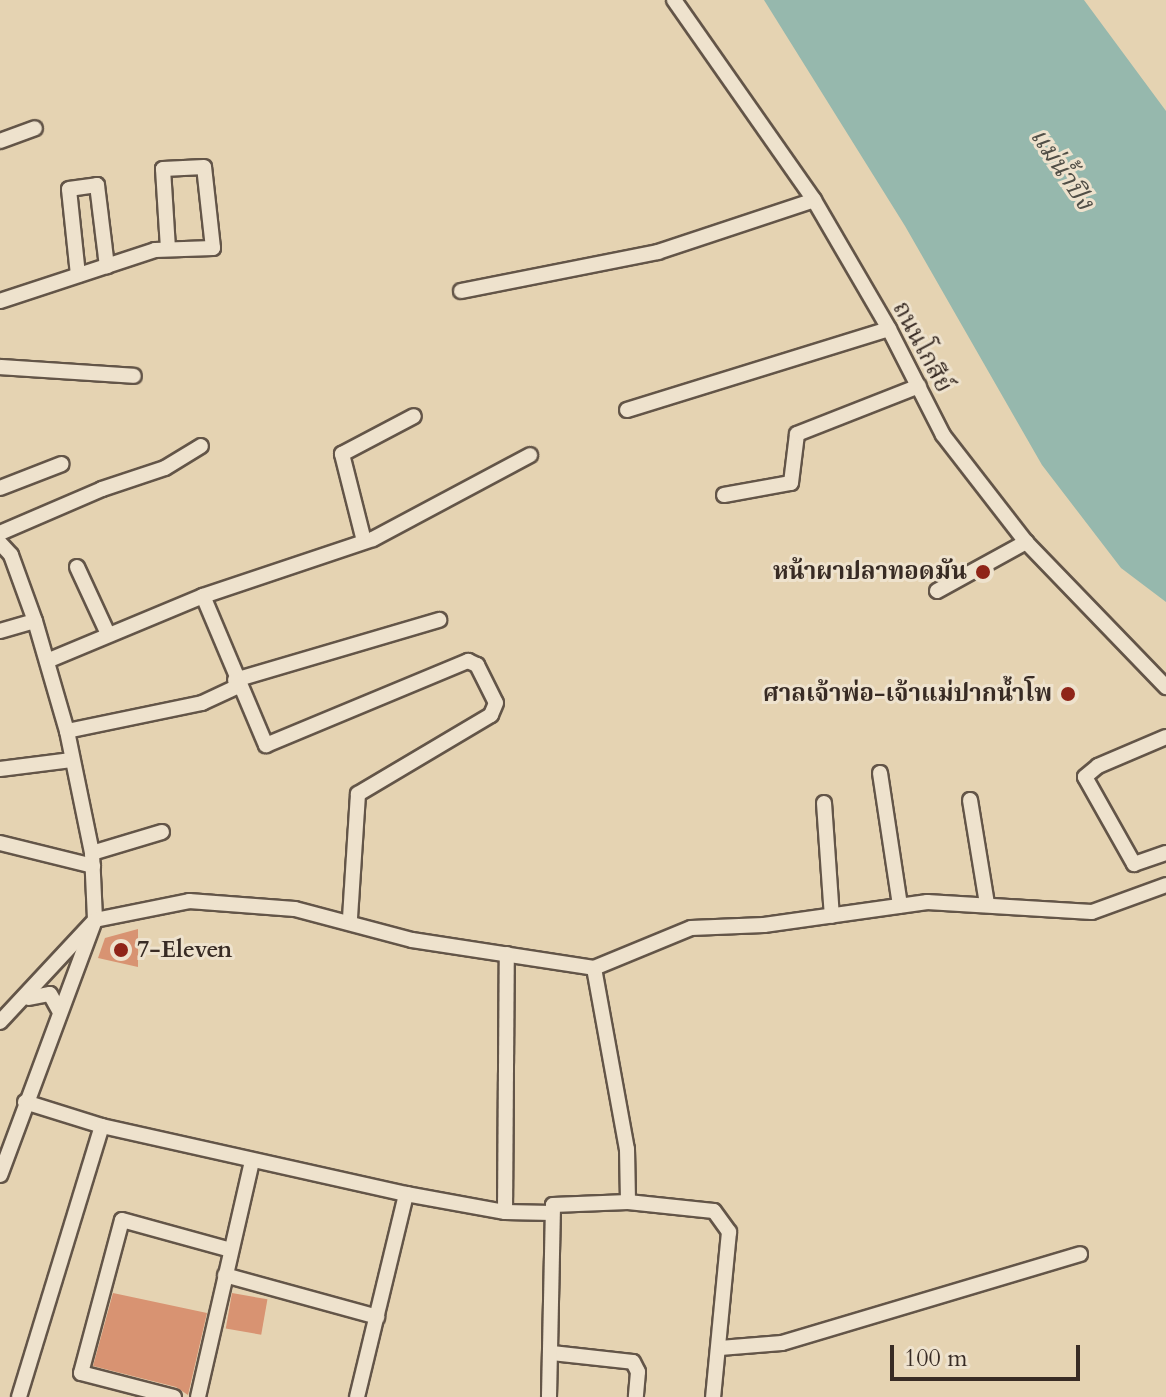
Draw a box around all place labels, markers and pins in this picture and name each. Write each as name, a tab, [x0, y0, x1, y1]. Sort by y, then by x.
place label: หน้าผาปลาทอดมัน	[773, 558, 967, 586]
marker: หน้าผาปลาทอดมัน	[974, 563, 992, 581]
place label: ศาลเจ้าพ่อ-เจ้าแม่ปากน้ำโพ	[763, 680, 1052, 708]
marker: ศาลเจ้าพ่อ-เจ้าแม่ปากน้ำโพ	[1059, 685, 1077, 703]
place label: 7-Eleven	[137, 936, 233, 964]
marker: 7-Eleven	[112, 941, 130, 959]

